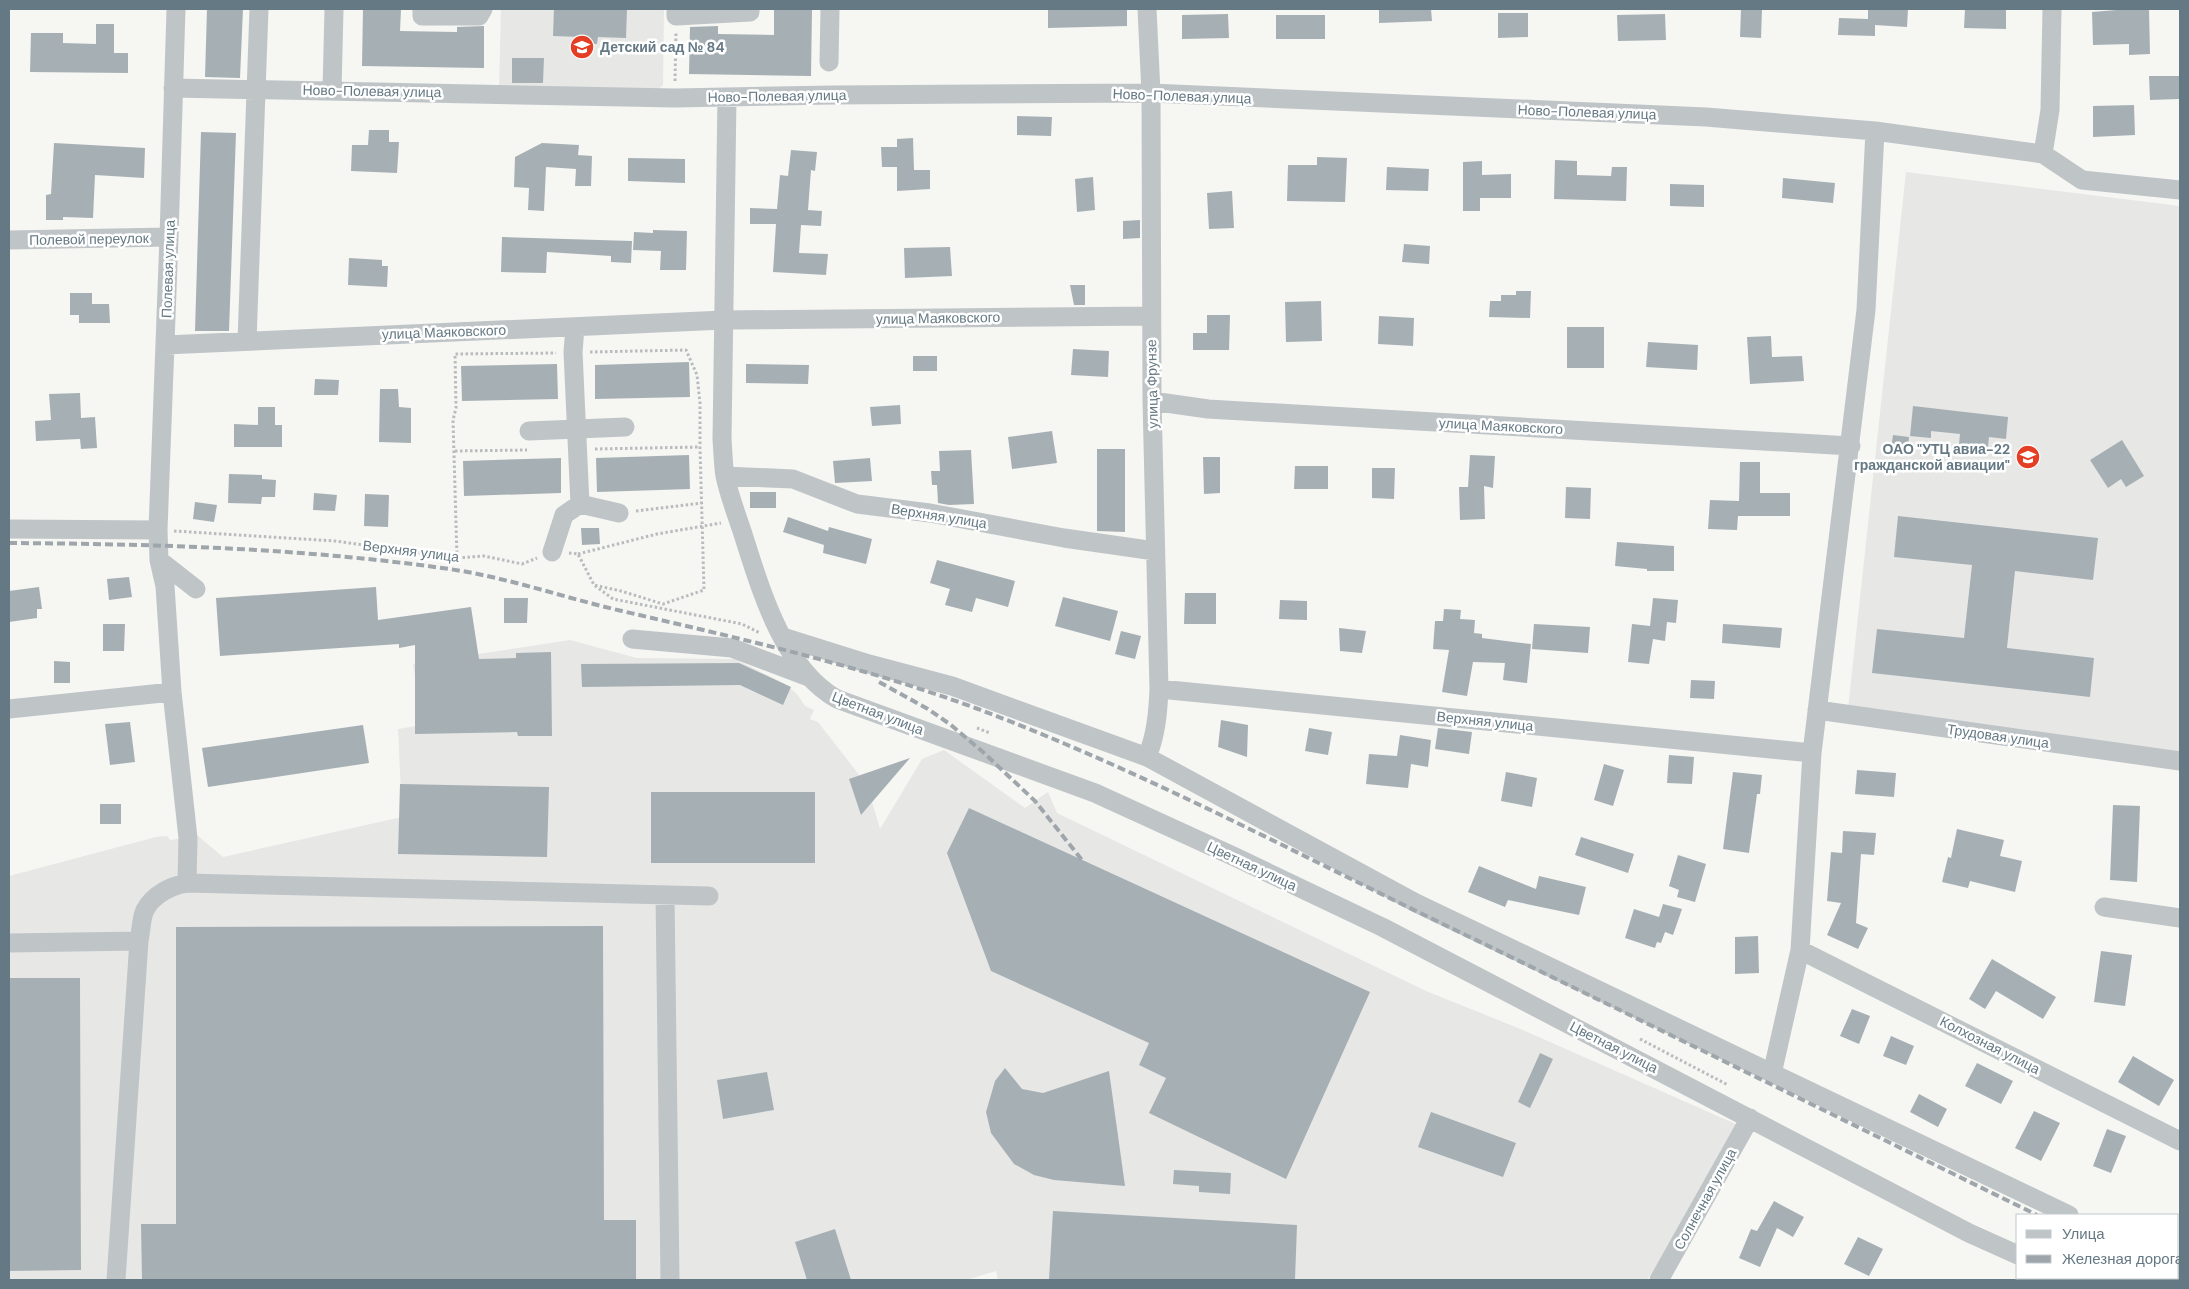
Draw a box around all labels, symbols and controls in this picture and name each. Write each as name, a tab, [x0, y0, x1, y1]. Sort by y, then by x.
school or university icon: Детский сад № 84	[569, 34, 595, 60]
place label: Детский сад № 84	[600, 38, 725, 56]
street label: Ново-Полевая улица	[302, 81, 442, 101]
street label: Ново-Полевая улица	[1112, 85, 1252, 107]
street label: Ново-Полевая улица	[707, 86, 847, 106]
street label: Ново-Полевая улица	[1517, 101, 1657, 123]
street label: Полевая улица	[157, 219, 179, 318]
street label: Полевой переулок	[29, 229, 150, 249]
street label: улица Маяковского	[876, 308, 1001, 328]
street label: улица Маяковского	[382, 321, 507, 343]
street label: улица Фрунзе	[1142, 339, 1162, 429]
street label: улица Маяковского	[1438, 414, 1564, 438]
place label: ОАО "УТЦ авиа-22 гражданской авиации"	[1854, 440, 2010, 474]
school or university icon: ОАО "УТЦ авиа-22 гражданской авиации"	[2015, 444, 2041, 470]
street label: Верхняя улица	[890, 500, 988, 532]
street label: Верхняя улица	[362, 536, 460, 566]
street label: Цветная улица	[830, 687, 927, 739]
street label: Верхняя улица	[1436, 707, 1534, 735]
street label: Трудовая улица	[1946, 720, 2050, 752]
street label: Цветная улица	[1204, 837, 1300, 895]
street label: Колхозная улица	[1937, 1012, 2043, 1078]
street label: Цветная улица	[1567, 1017, 1661, 1077]
street label: Солнечная улица	[1670, 1145, 1740, 1253]
legend	[2016, 1214, 2179, 1279]
text: Улица	[2062, 1224, 2105, 1244]
text: Железная дорога	[2062, 1249, 2184, 1269]

